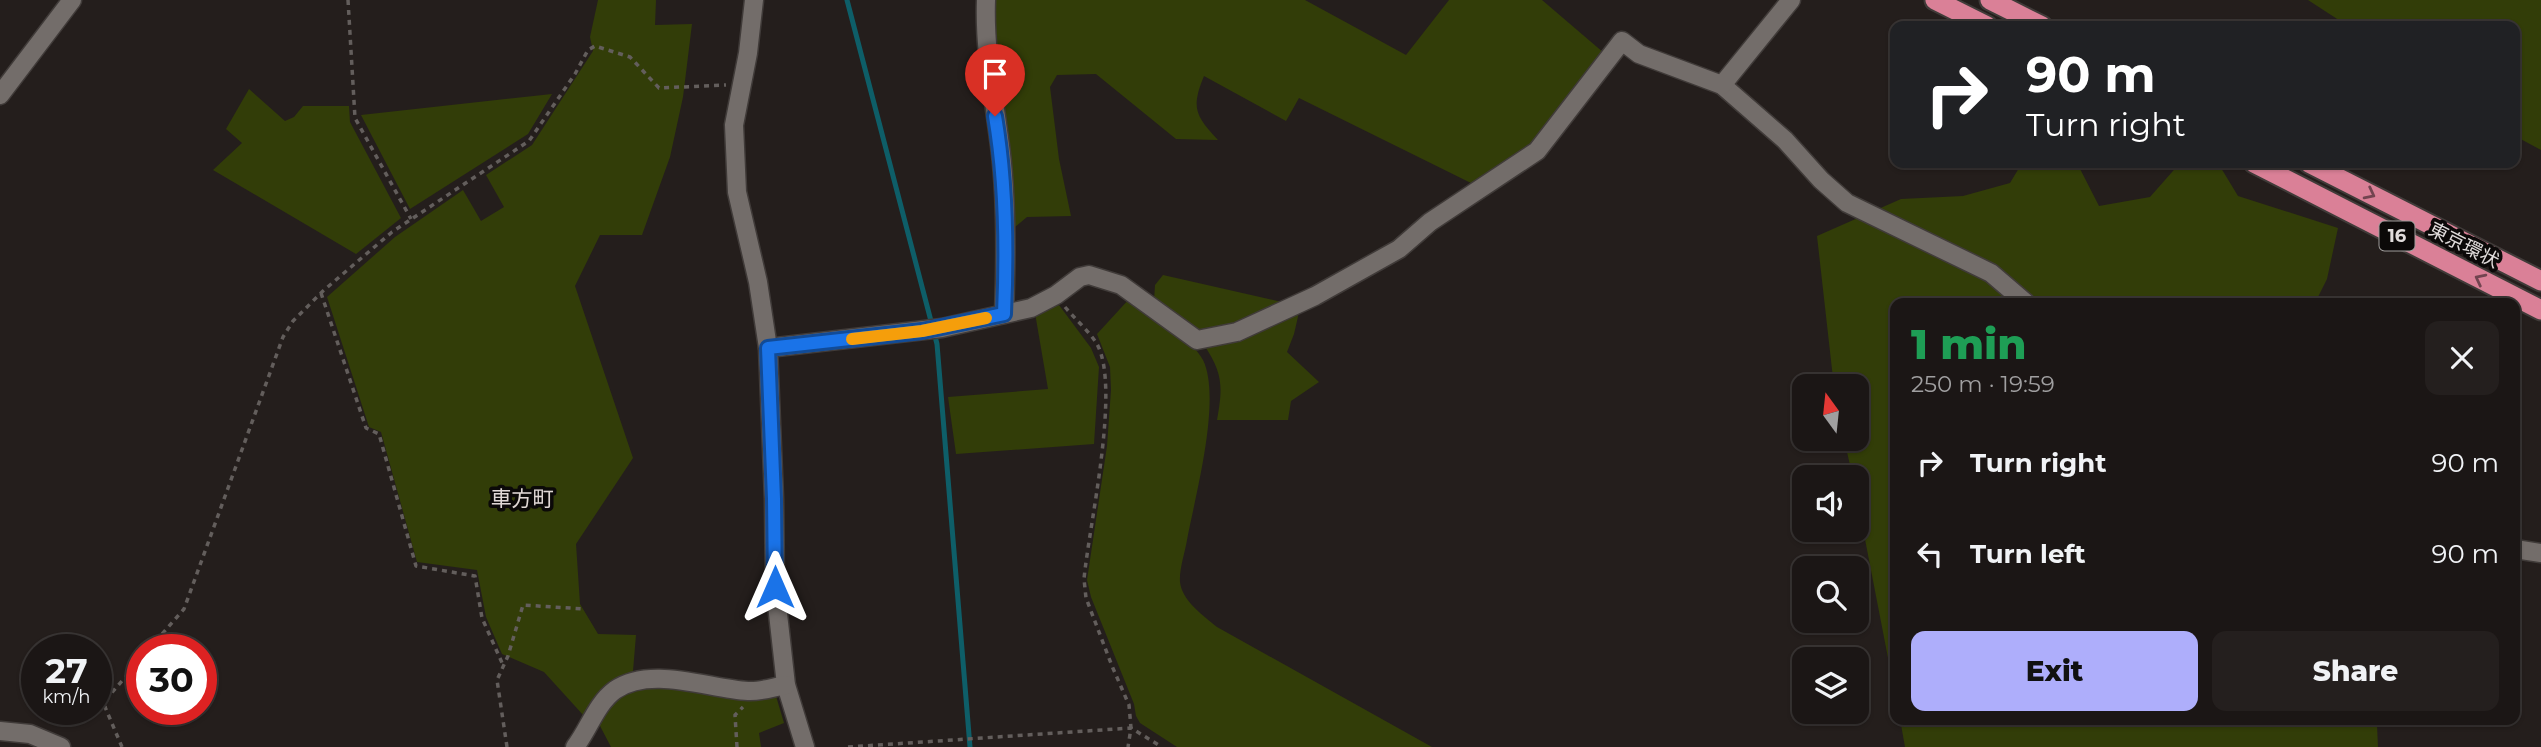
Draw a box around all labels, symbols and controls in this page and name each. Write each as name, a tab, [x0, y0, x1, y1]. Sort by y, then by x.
pin	[965, 44, 1025, 116]
text: 90 m	[2026, 45, 2156, 104]
icon: right	[1911, 49, 2002, 140]
icon: arrive	[976, 55, 1014, 93]
text: Turn right	[2026, 105, 2186, 144]
one-way arrow	[2363, 185, 2375, 199]
street label: 東京環状	[2425, 217, 2503, 273]
road number: 16	[2380, 222, 2414, 250]
one-way arrow	[2475, 273, 2487, 287]
text: 1 min	[1911, 318, 2027, 370]
button: close	[2425, 321, 2499, 395]
text: 250 m · 19:59	[1911, 370, 2055, 398]
north arrow	[1792, 374, 1869, 452]
map controls	[1792, 374, 1869, 724]
icon: right	[1911, 444, 1949, 482]
text: Turn right	[1970, 447, 2106, 479]
text: 90 m	[2432, 447, 2499, 479]
button: sound	[1792, 465, 1869, 542]
district label: 車方町	[491, 486, 554, 511]
icon: left	[1911, 535, 1949, 573]
text: Turn left	[1970, 538, 2086, 570]
text: 90 m	[2432, 538, 2499, 570]
position arrow	[738, 550, 812, 624]
button: search	[1792, 556, 1869, 633]
button: Exit	[1911, 631, 2198, 711]
button: Share	[2212, 631, 2499, 711]
speed limit sign: 30	[126, 634, 217, 725]
button: layers	[1792, 647, 1869, 724]
text: 27	[45, 649, 88, 692]
text: km/h	[42, 686, 91, 708]

